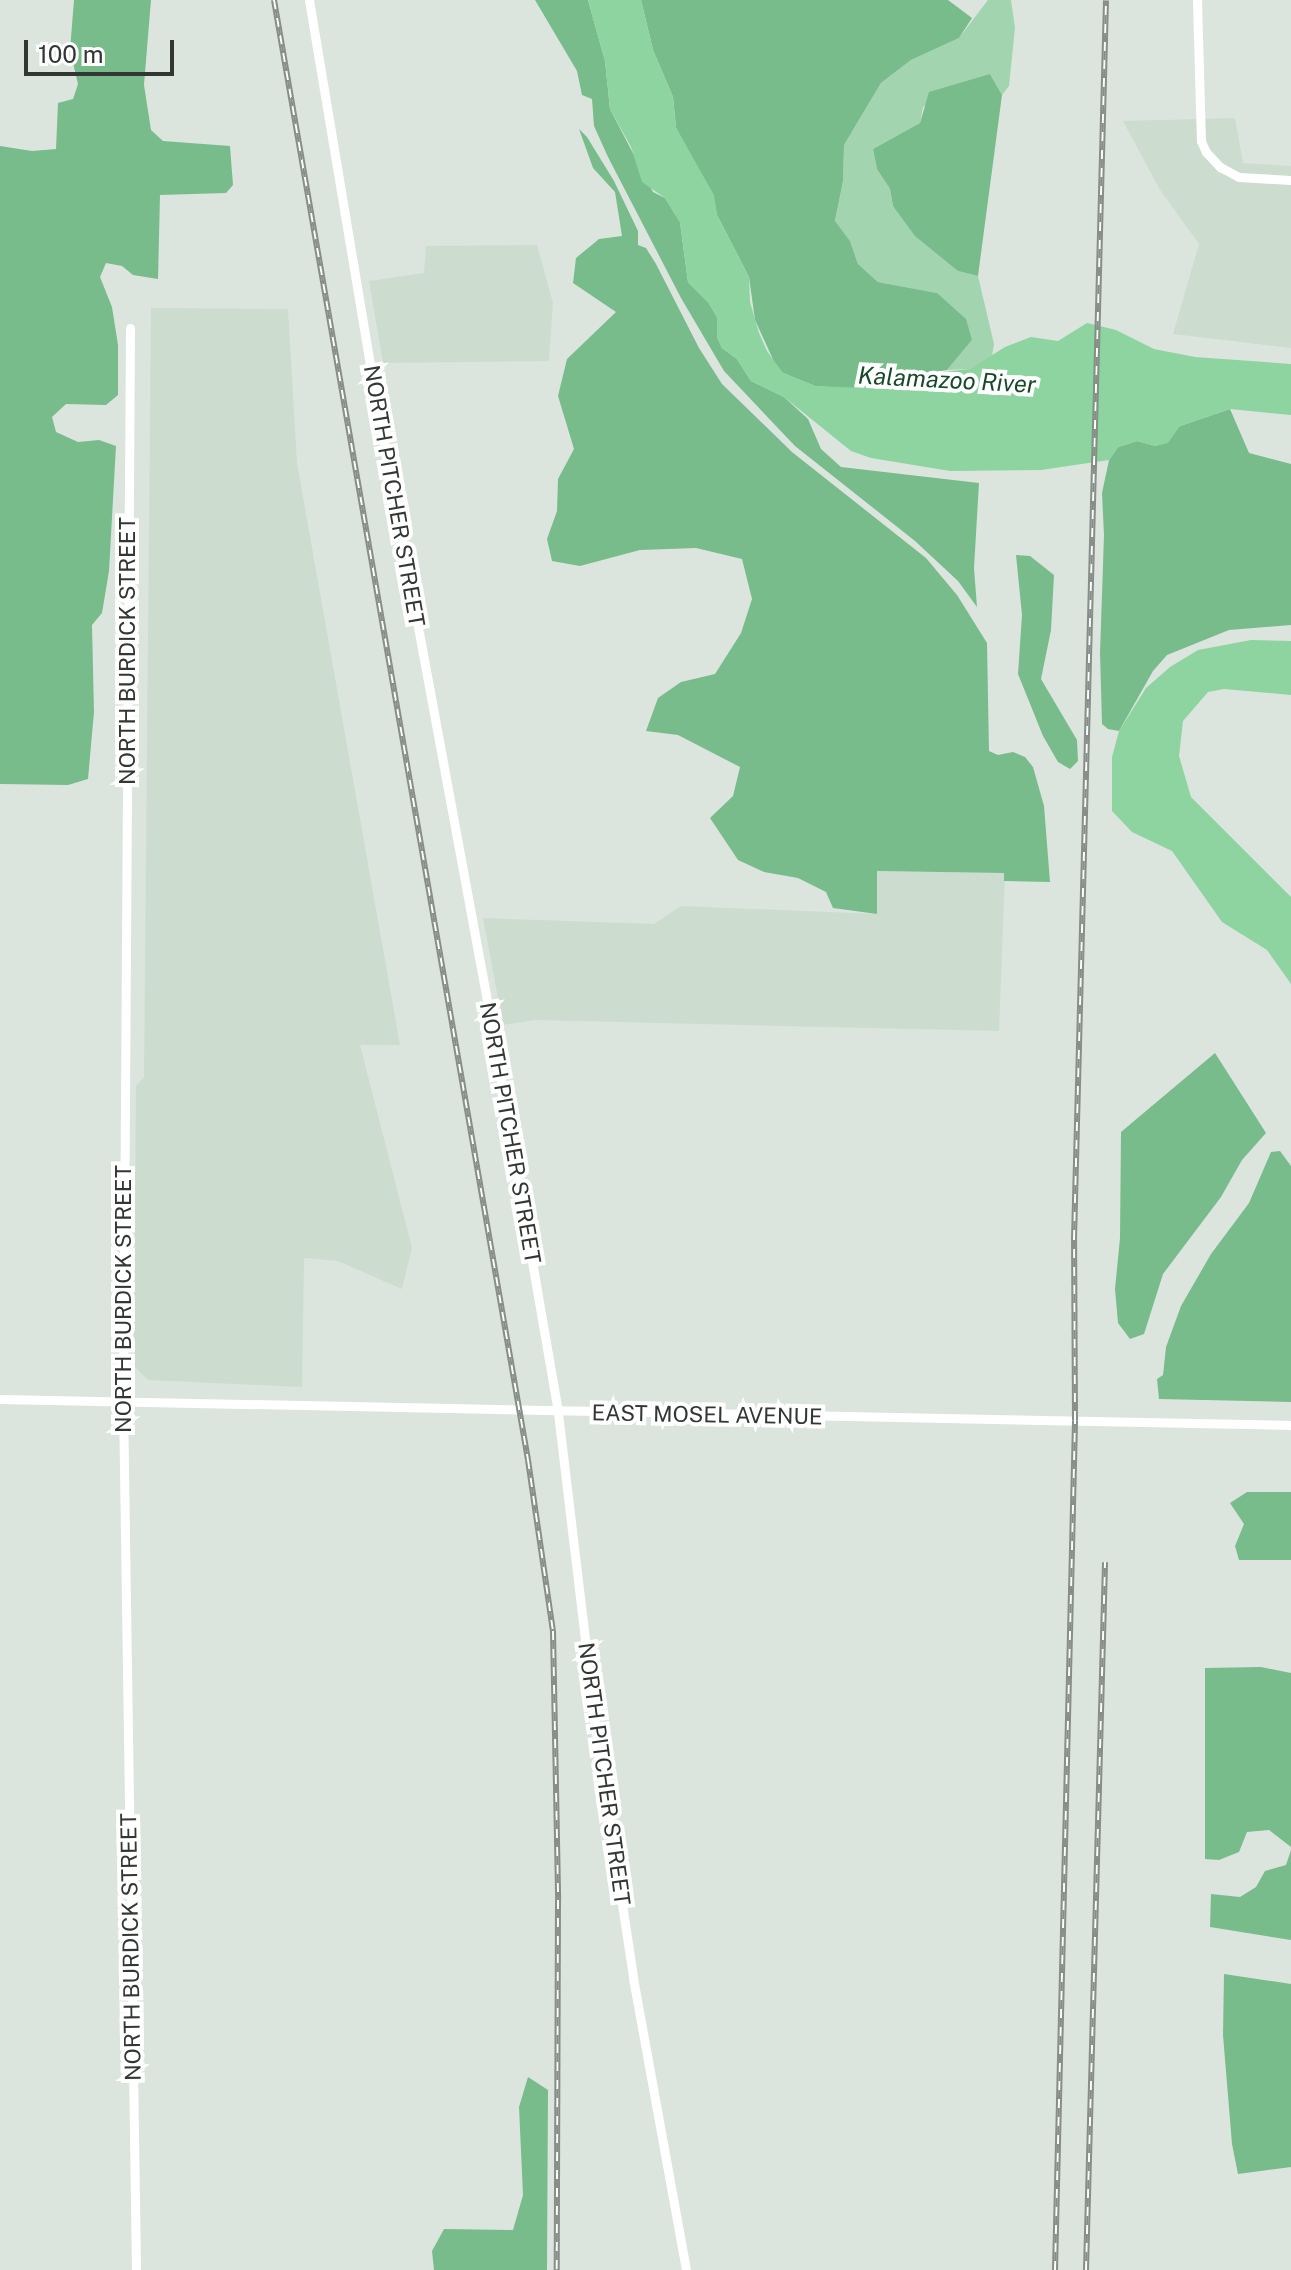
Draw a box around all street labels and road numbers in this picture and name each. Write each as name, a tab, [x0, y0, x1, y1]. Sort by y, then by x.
street label: NORTH PITCHER STREET	[358, 363, 430, 629]
street label: NORTH BURDICK STREET	[115, 517, 141, 785]
street label: NORTH PITCHER STREET	[474, 1000, 546, 1266]
street label: NORTH BURDICK STREET	[111, 1165, 137, 1433]
street label: EAST MOSEL AVENUE	[591, 1400, 823, 1430]
street label: NORTH PITCHER STREET	[572, 1641, 636, 1907]
street label: NORTH BURDICK STREET	[115, 1813, 147, 2081]

